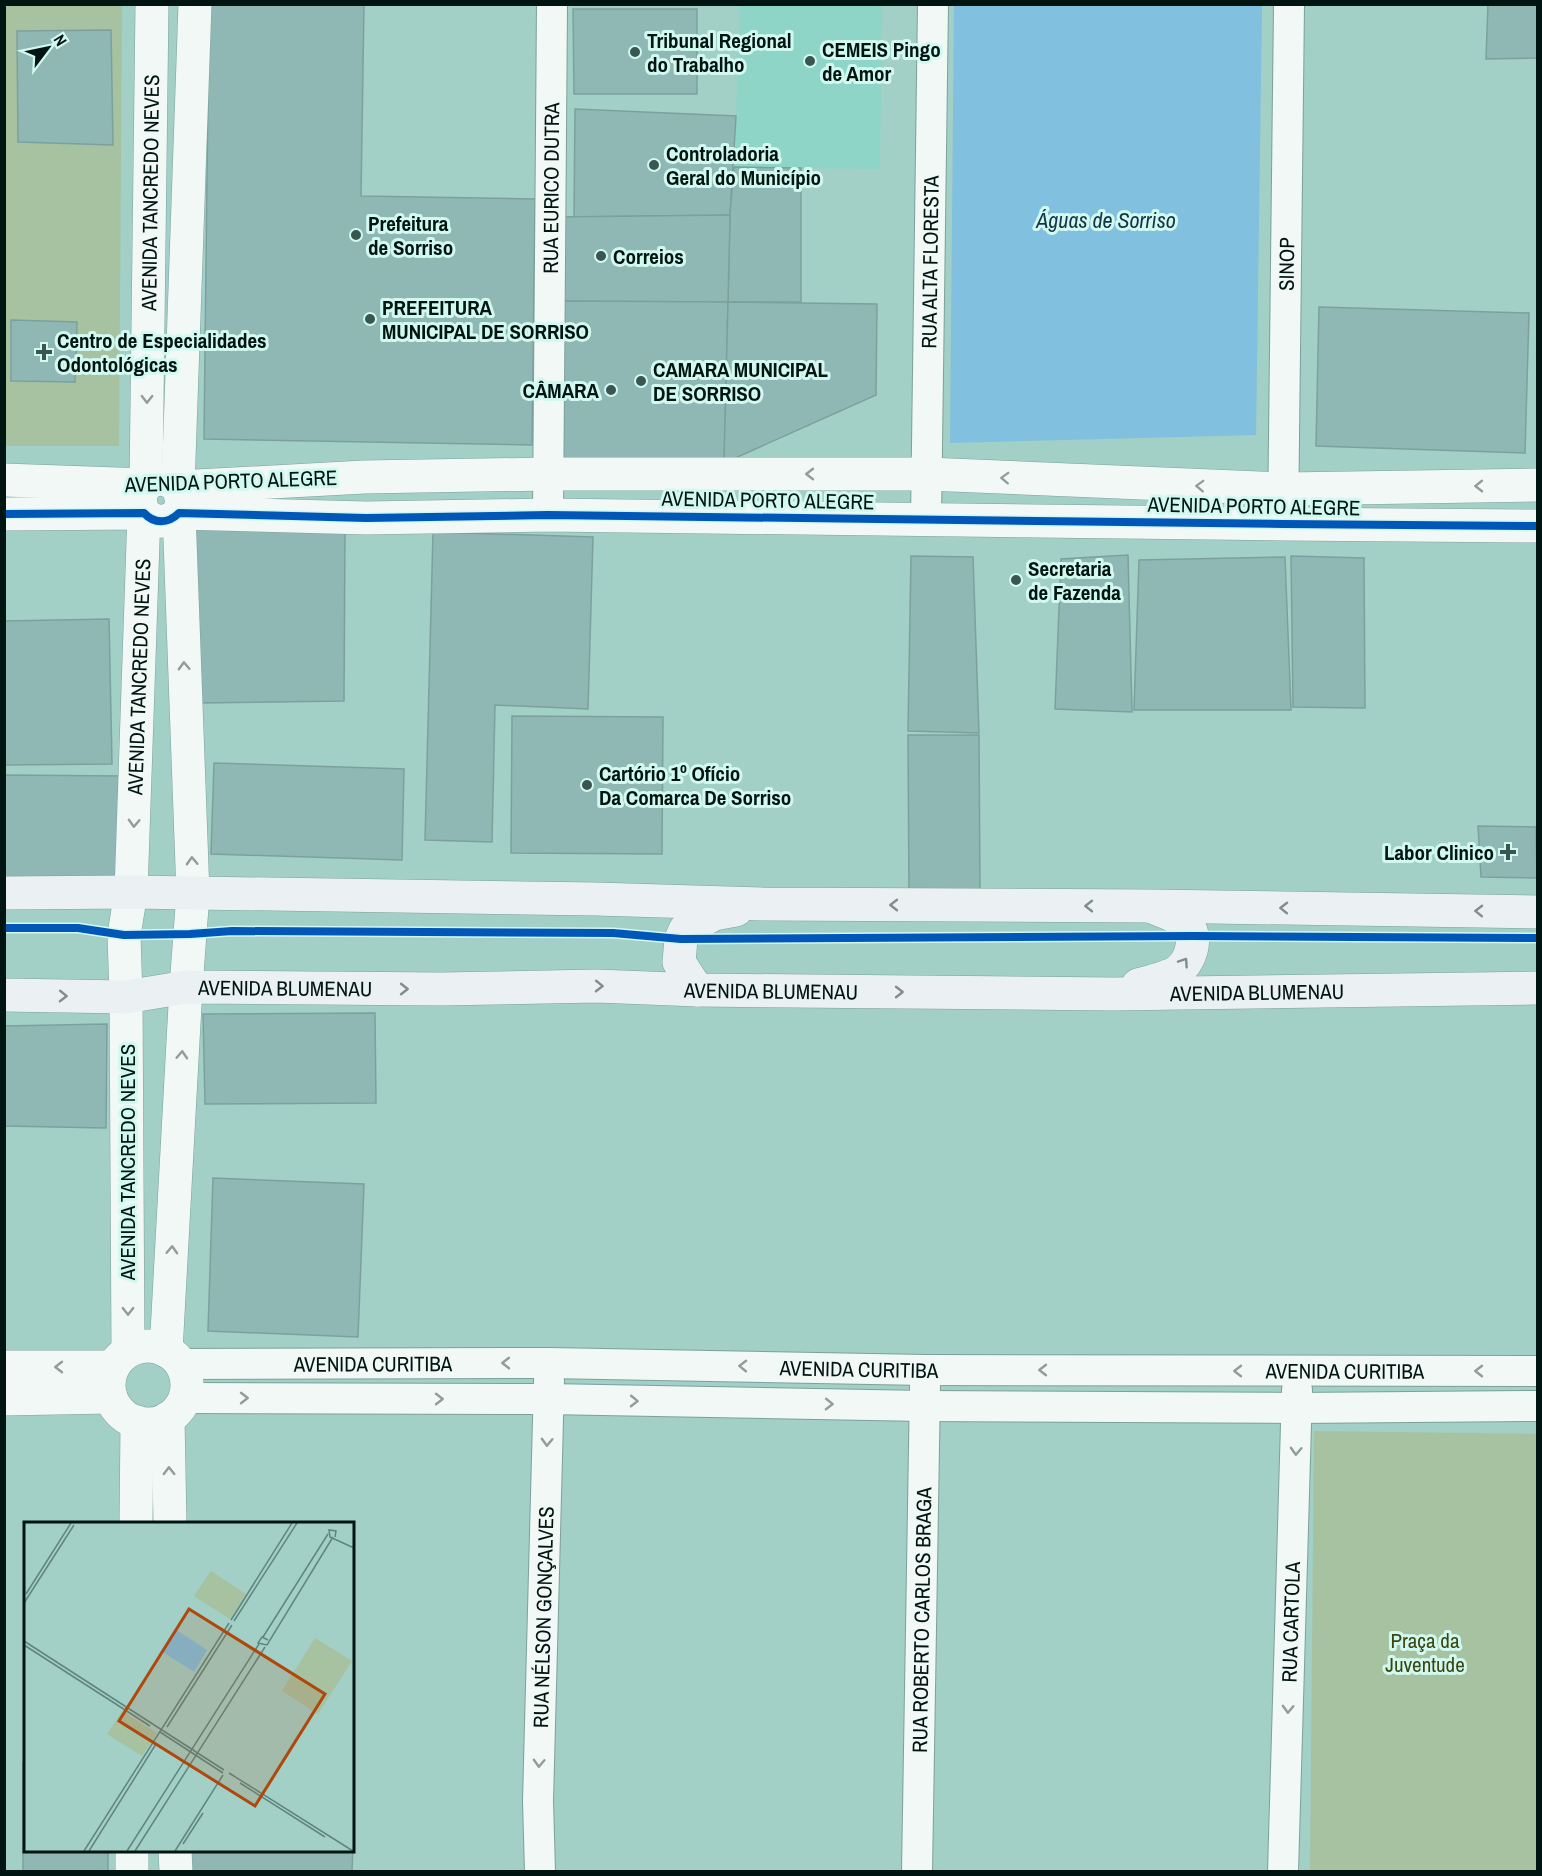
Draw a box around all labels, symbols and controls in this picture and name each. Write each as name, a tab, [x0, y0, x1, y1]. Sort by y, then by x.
north arrow	[18, 18, 78, 78]
place label: Tribunal Regional do Trabalho	[647, 26, 792, 79]
text: N	[49, 30, 73, 50]
place label: CEMEIS Pingo de Amor	[822, 35, 941, 88]
marker: Tribunal Regional do Trabalho	[628, 45, 642, 59]
marker: CEMEIS Pingo de Amor	[803, 54, 817, 68]
street label: AVENIDA TANCREDO NEVES	[134, 74, 166, 312]
street label: RUA EURICO DUTRA	[535, 102, 566, 274]
place label: Controladoria Geral do Município	[666, 139, 821, 192]
marker: Controladoria Geral do Município	[647, 158, 661, 172]
street label: RUA ALTA FLORESTA	[914, 175, 945, 349]
water label: Águas de Sorriso	[1035, 205, 1176, 235]
place label: Prefeitura de Sorriso	[368, 209, 453, 262]
marker: Prefeitura de Sorriso	[349, 228, 363, 242]
street label: SINOP	[1271, 237, 1301, 291]
place label: Correios	[613, 242, 684, 271]
marker: Correios	[594, 249, 608, 263]
place label: PREFEITURA MUNICIPAL DE SORRISO	[382, 293, 589, 346]
marker: PREFEITURA MUNICIPAL DE SORRISO	[363, 312, 377, 326]
place label: Centro de Especialidades Odontológicas	[57, 326, 267, 379]
marker: Centro de Especialidades Odontológicas	[35, 343, 53, 361]
place label: CAMARA MUNICIPAL DE SORRISO	[653, 355, 829, 408]
marker: CAMARA MUNICIPAL DE SORRISO	[634, 374, 648, 388]
place label: CÂMARA	[522, 376, 600, 405]
marker: CÂMARA	[604, 383, 618, 397]
one-way arrow	[141, 394, 153, 403]
street label: AVENIDA PORTO ALEGRE	[123, 463, 338, 499]
one-way arrow	[806, 468, 815, 480]
one-way arrow	[1001, 471, 1010, 484]
one-way arrow	[1196, 479, 1205, 492]
one-way arrow	[1475, 480, 1484, 492]
street label: AVENIDA PORTO ALEGRE	[660, 484, 875, 516]
street label: AVENIDA PORTO ALEGRE	[1146, 490, 1361, 522]
place label: Secretaria de Fazenda	[1028, 554, 1121, 607]
street label: AVENIDA TANCREDO NEVES	[120, 558, 157, 796]
marker: Secretaria de Fazenda	[1009, 573, 1023, 587]
one-way arrow	[178, 661, 191, 670]
place label: Cartório 1º Ofício Da Comarca De Sorriso	[599, 759, 791, 812]
marker: Cartório 1º Ofício Da Comarca De Sorriso	[580, 778, 594, 792]
one-way arrow	[127, 818, 140, 827]
place label: Labor Clinico	[1384, 838, 1494, 867]
marker: Labor Clinico	[1499, 843, 1517, 861]
one-way arrow	[185, 856, 198, 865]
one-way arrow	[890, 899, 899, 911]
one-way arrow	[1085, 900, 1094, 912]
one-way arrow	[1280, 902, 1289, 914]
one-way arrow	[1475, 905, 1484, 917]
one-way arrow	[1177, 958, 1188, 969]
street label: AVENIDA BLUMENAU	[197, 973, 372, 1003]
street label: AVENIDA BLUMENAU	[682, 975, 858, 1006]
street label: AVENIDA BLUMENAU	[1169, 976, 1344, 1008]
one-way arrow	[595, 980, 604, 993]
one-way arrow	[400, 983, 409, 995]
one-way arrow	[895, 986, 904, 998]
one-way arrow	[58, 990, 67, 1002]
street label: AVENIDA TANCREDO NEVES	[113, 1044, 142, 1281]
one-way arrow	[176, 1051, 189, 1060]
one-way arrow	[165, 1246, 178, 1255]
one-way arrow	[122, 1306, 134, 1315]
street label: AVENIDA CURITIBA	[293, 1349, 453, 1378]
street label: AVENIDA CURITIBA	[778, 1353, 939, 1385]
street label: AVENIDA CURITIBA	[1265, 1356, 1425, 1385]
one-way arrow	[502, 1357, 511, 1369]
one-way arrow	[739, 1360, 748, 1373]
one-way arrow	[54, 1361, 63, 1373]
one-way arrow	[1039, 1364, 1048, 1376]
one-way arrow	[1234, 1365, 1243, 1377]
one-way arrow	[1475, 1365, 1484, 1377]
one-way arrow	[239, 1392, 248, 1404]
one-way arrow	[434, 1393, 443, 1405]
one-way arrow	[629, 1395, 638, 1407]
one-way arrow	[824, 1398, 833, 1411]
one-way arrow	[541, 1438, 553, 1447]
one-way arrow	[1289, 1447, 1302, 1456]
one-way arrow	[163, 1466, 175, 1475]
street label: RUA ROBERTO CARLOS BRAGA	[904, 1486, 938, 1753]
street label: RUA NÉLSON GONÇALVES	[525, 1506, 560, 1728]
inset map	[24, 1522, 354, 1852]
street label: RUA CARTOLA	[1274, 1561, 1307, 1683]
park label: Praça da Juventude	[1385, 1626, 1465, 1679]
one-way arrow	[1281, 1705, 1294, 1714]
one-way arrow	[532, 1759, 545, 1768]

